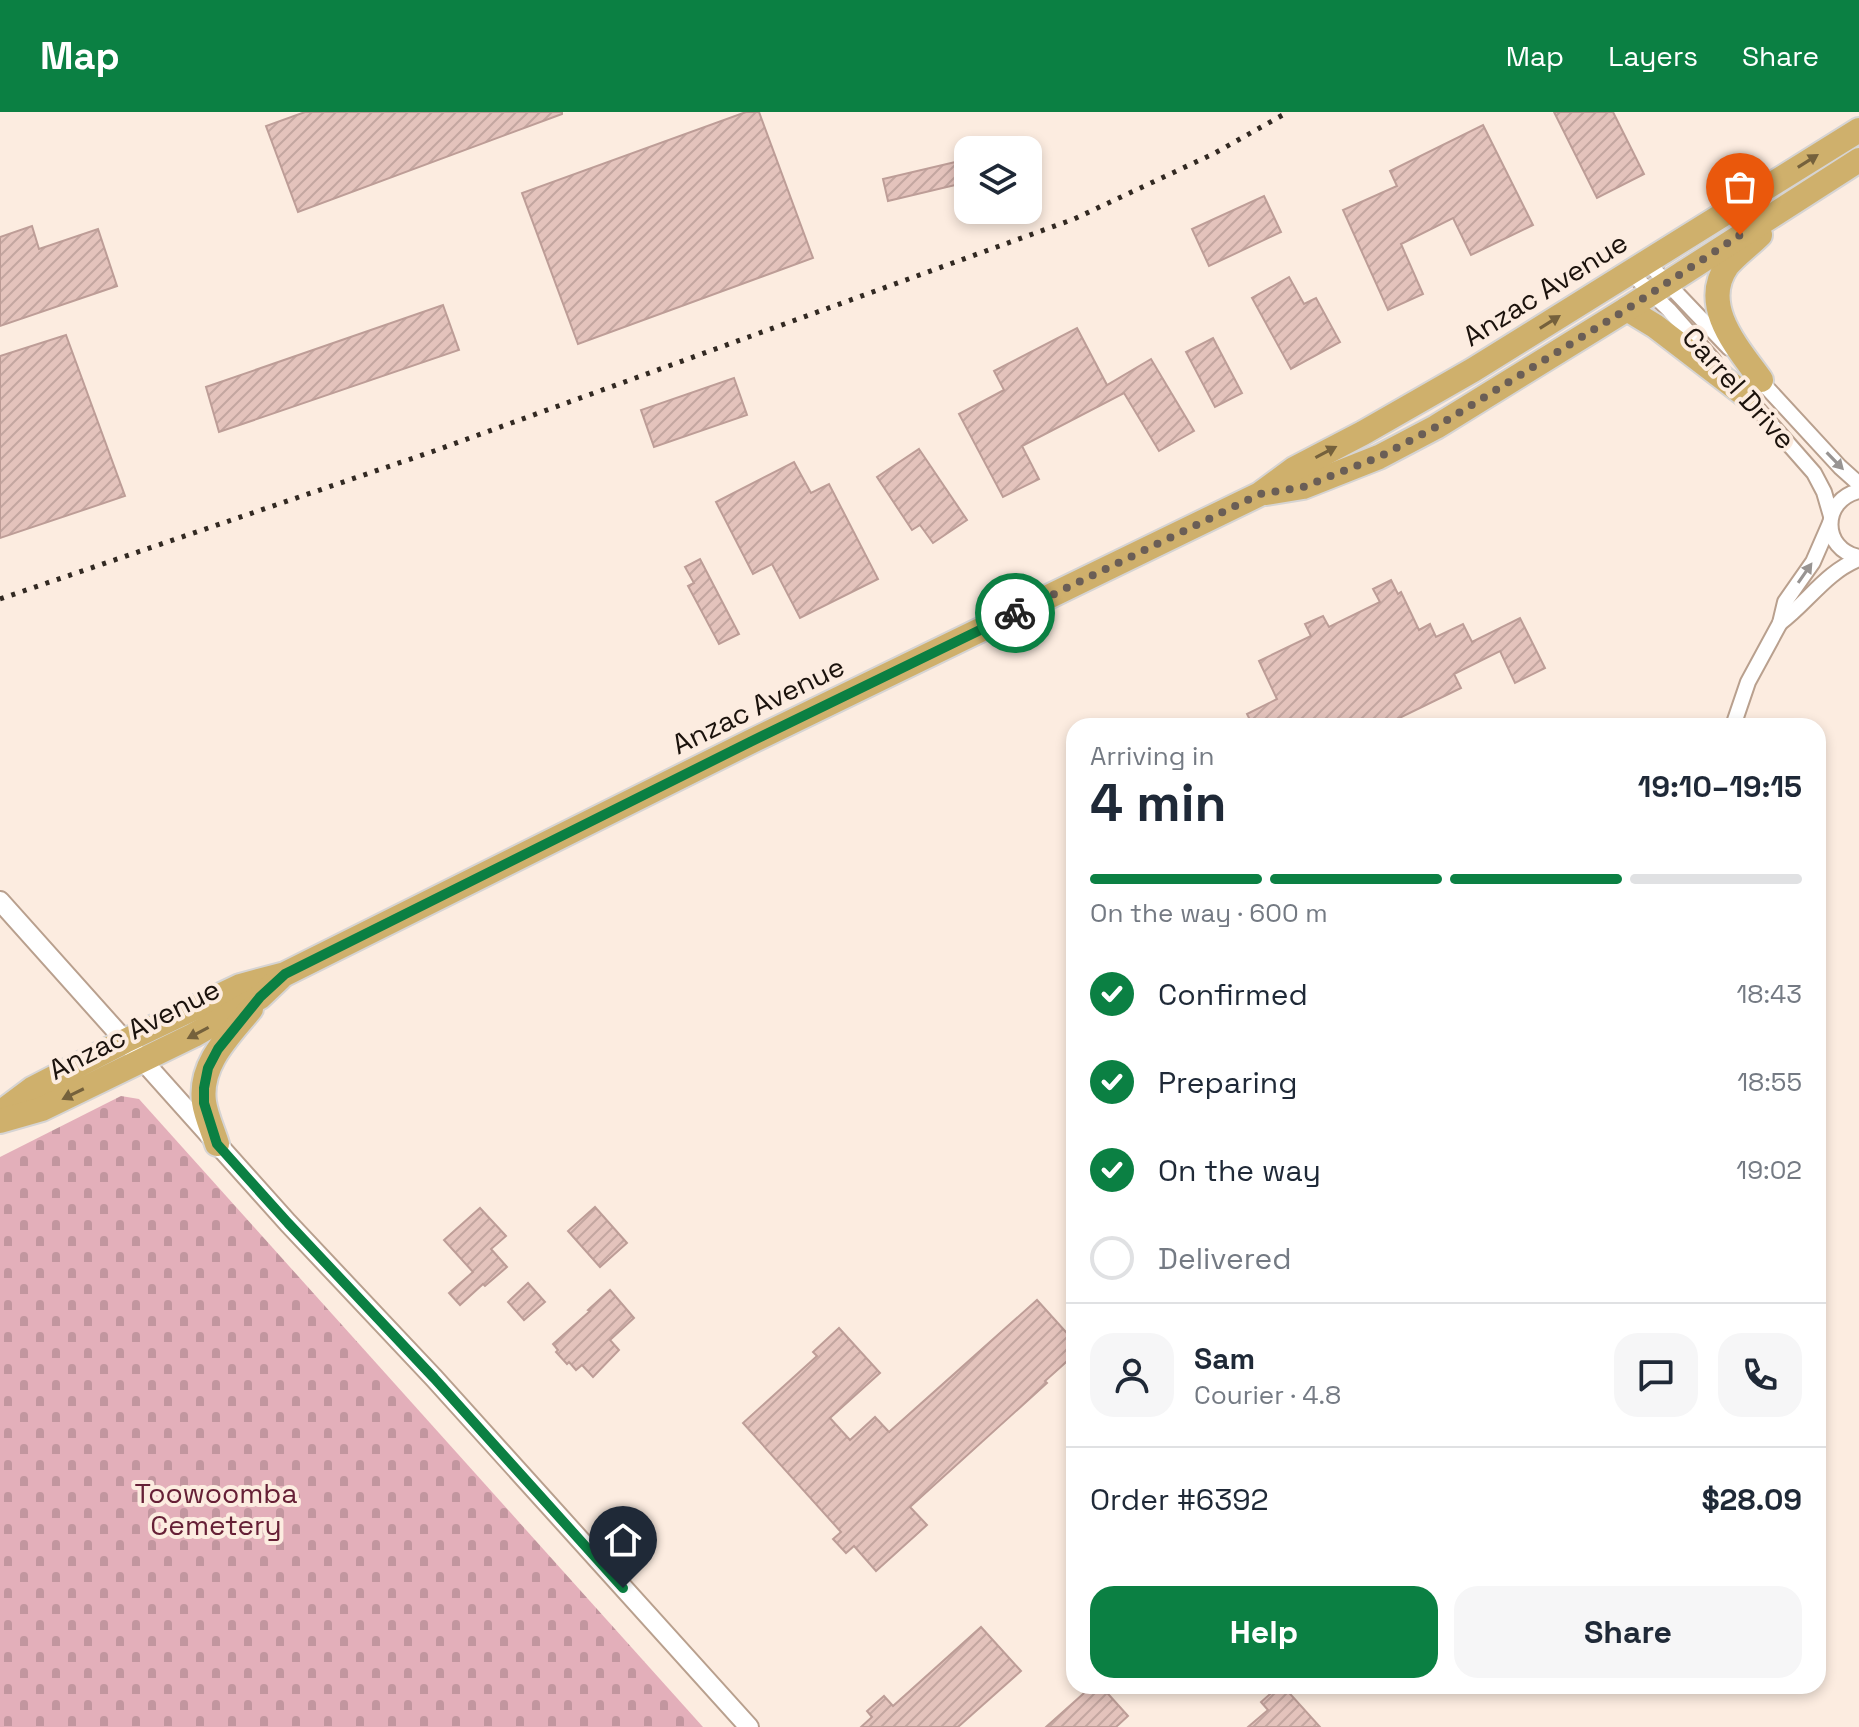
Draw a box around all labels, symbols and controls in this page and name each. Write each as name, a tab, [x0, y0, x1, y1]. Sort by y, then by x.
text: Map	[40, 32, 120, 80]
text: Map	[1506, 38, 1564, 74]
text: Layers	[1608, 38, 1698, 74]
text: Share	[1742, 38, 1819, 74]
map controls	[954, 136, 1042, 224]
button: layers	[954, 136, 1042, 224]
pin	[1706, 153, 1774, 235]
one-way arrow	[1797, 155, 1819, 169]
icon: bag	[1718, 165, 1762, 209]
street label: Anzac Avenue	[1456, 224, 1634, 354]
one-way arrow	[1539, 315, 1561, 329]
street label: Carrel Drive	[1675, 319, 1803, 457]
one-way arrow	[1314, 446, 1337, 459]
one-way arrow	[1826, 452, 1844, 471]
one-way arrow	[1797, 563, 1812, 584]
courier	[975, 573, 1055, 653]
icon: bike	[993, 591, 1037, 635]
street label: Anzac Avenue	[666, 648, 850, 762]
text: Arriving in	[1090, 739, 1214, 773]
text: 19:10–19:15	[1638, 767, 1802, 806]
text: 4 min	[1090, 770, 1227, 836]
text: On the way · 600 m	[1090, 896, 1328, 930]
street label: Anzac Avenue	[42, 970, 226, 1088]
icon: check	[1090, 972, 1134, 1016]
text: Confirmed	[1158, 975, 1308, 1014]
text: 18:43	[1736, 977, 1802, 1011]
one-way arrow	[186, 1026, 209, 1039]
icon: check	[1090, 1060, 1134, 1104]
text: Preparing	[1158, 1063, 1297, 1102]
text: 18:55	[1737, 1065, 1802, 1099]
one-way arrow	[61, 1087, 84, 1101]
icon: check	[1090, 1148, 1134, 1192]
text: On the way	[1158, 1151, 1321, 1190]
text: 19:02	[1736, 1153, 1802, 1187]
text: Delivered	[1158, 1239, 1292, 1278]
button: person	[1090, 1333, 1174, 1417]
button: chat	[1614, 1333, 1698, 1417]
button: phone	[1718, 1333, 1802, 1417]
text: Sam	[1194, 1339, 1255, 1378]
text: Courier · 4.8	[1194, 1378, 1341, 1412]
park label: Toowoomba Cemetery	[135, 1475, 297, 1543]
text: Order #6392	[1090, 1480, 1269, 1519]
text: $28.09	[1701, 1480, 1802, 1519]
pin	[589, 1506, 657, 1588]
icon: home	[601, 1518, 645, 1562]
button: Help	[1090, 1586, 1438, 1678]
button: Share	[1454, 1586, 1802, 1678]

